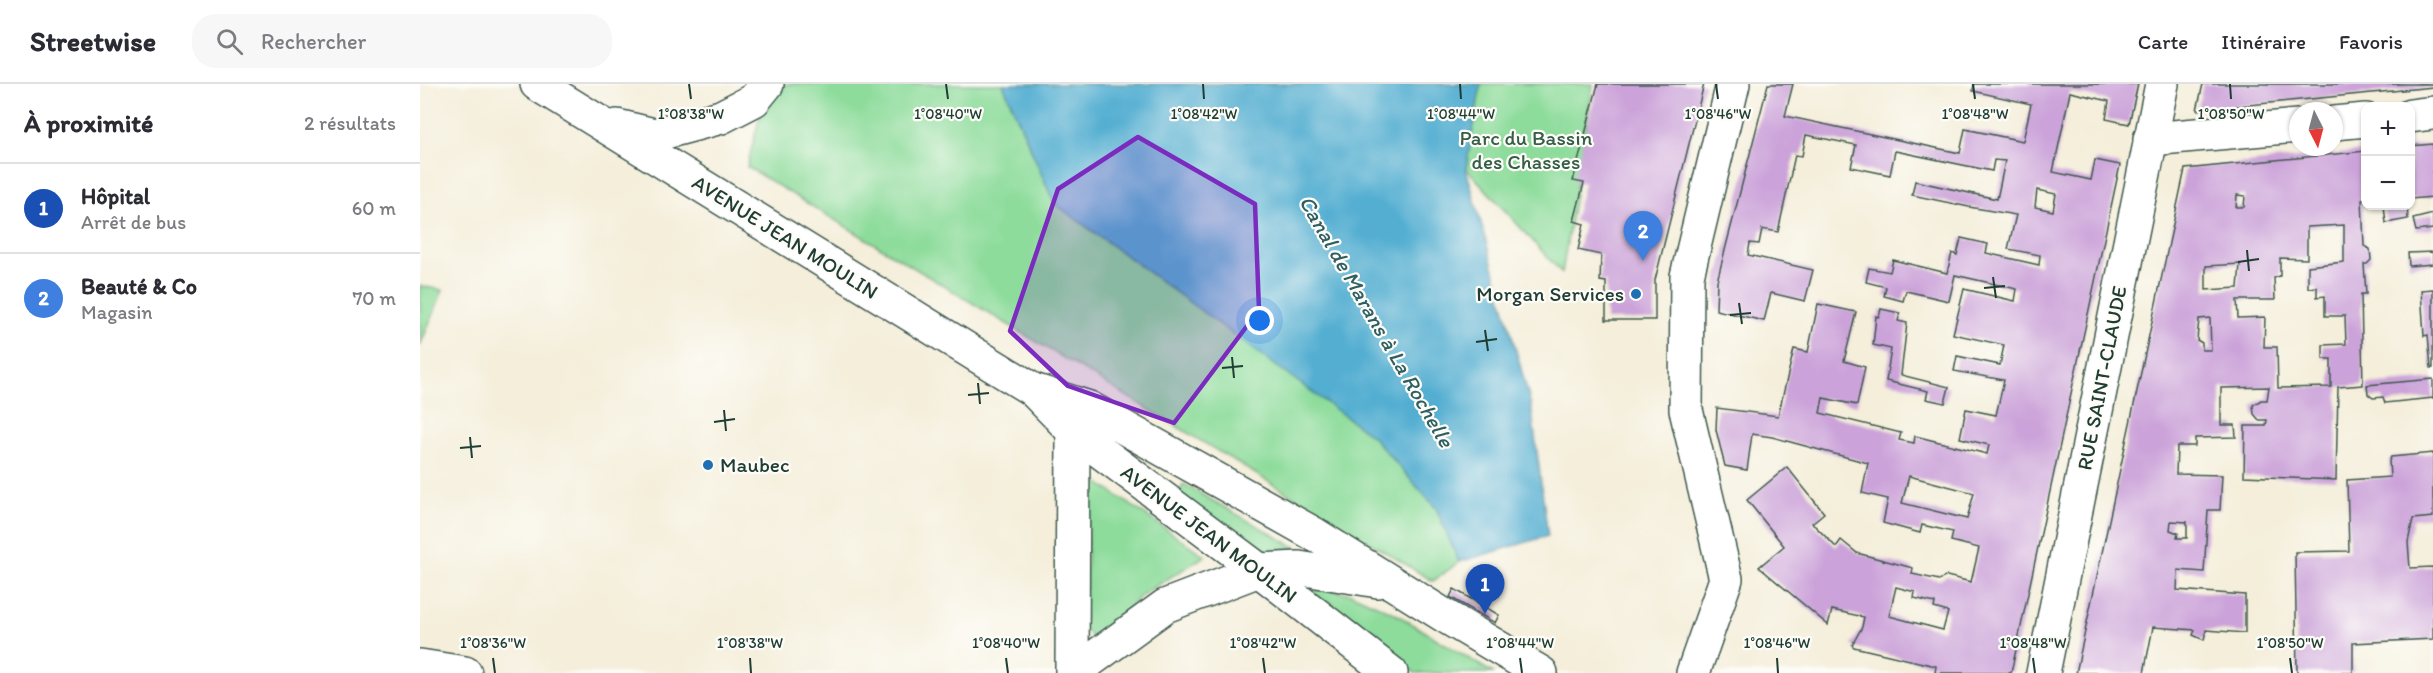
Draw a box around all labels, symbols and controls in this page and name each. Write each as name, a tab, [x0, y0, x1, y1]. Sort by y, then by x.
search box	[192, 14, 612, 68]
text: Streetwise	[30, 24, 156, 58]
icon: search	[213, 25, 246, 58]
text: Rechercher	[261, 28, 366, 55]
text: Carte	[2138, 29, 2188, 54]
text: Itinéraire	[2221, 29, 2306, 54]
text: Favoris	[2339, 29, 2403, 54]
north arrow	[2289, 102, 2343, 156]
map controls	[2361, 102, 2415, 210]
button: +	[2361, 102, 2415, 156]
text: 1°08'38"W	[658, 105, 724, 123]
text: 1°08'40"W	[914, 105, 982, 123]
text: 1°08'42"W	[1171, 105, 1238, 123]
text: 1°08'44"W	[1427, 105, 1495, 123]
text: 1°08'46"W	[1685, 105, 1752, 123]
text: 1°08'48"W	[1941, 105, 2009, 123]
text: 1°08'50"W	[2197, 105, 2265, 123]
text: À proximité	[24, 107, 153, 139]
text: 2 résultats	[304, 111, 396, 135]
park label: Parc du Bassin des Chasses	[1460, 125, 1593, 174]
button: −	[2361, 156, 2415, 210]
street label: AVENUE JEAN MOULIN	[688, 169, 883, 304]
text: Hôpital	[81, 183, 150, 210]
water label: Canal de Marans à La Rochelle	[1293, 191, 1461, 453]
text: 1	[39, 196, 48, 220]
text: 60 m	[352, 196, 396, 220]
text: Arrêt de bus	[81, 210, 186, 234]
pin: 2	[1624, 212, 1662, 261]
text: Beauté & Co	[81, 273, 197, 300]
place label: Morgan Services	[1476, 281, 1624, 306]
street label: RUE SAINT-CLAUDE	[2071, 283, 2132, 472]
text: 2	[38, 286, 49, 310]
text: 70 m	[352, 286, 396, 310]
marker: Morgan Services	[1629, 287, 1643, 301]
text: Magasin	[81, 300, 153, 324]
your location	[1245, 306, 1274, 335]
place label: Maubec	[720, 452, 790, 477]
marker: Maubec	[701, 458, 715, 472]
street label: AVENUE JEAN MOULIN	[1116, 459, 1302, 608]
pin: 1	[1466, 564, 1504, 614]
text: 1°08'36"W	[460, 634, 526, 652]
text: 1°08'38"W	[717, 634, 783, 652]
text: 1°08'40"W	[972, 634, 1040, 652]
text: 1°08'42"W	[1230, 634, 1297, 652]
text: 1°08'44"W	[1486, 634, 1554, 652]
text: 1°08'46"W	[1744, 634, 1811, 652]
text: 1°08'48"W	[1999, 634, 2067, 652]
text: 1°08'50"W	[2256, 634, 2324, 652]

